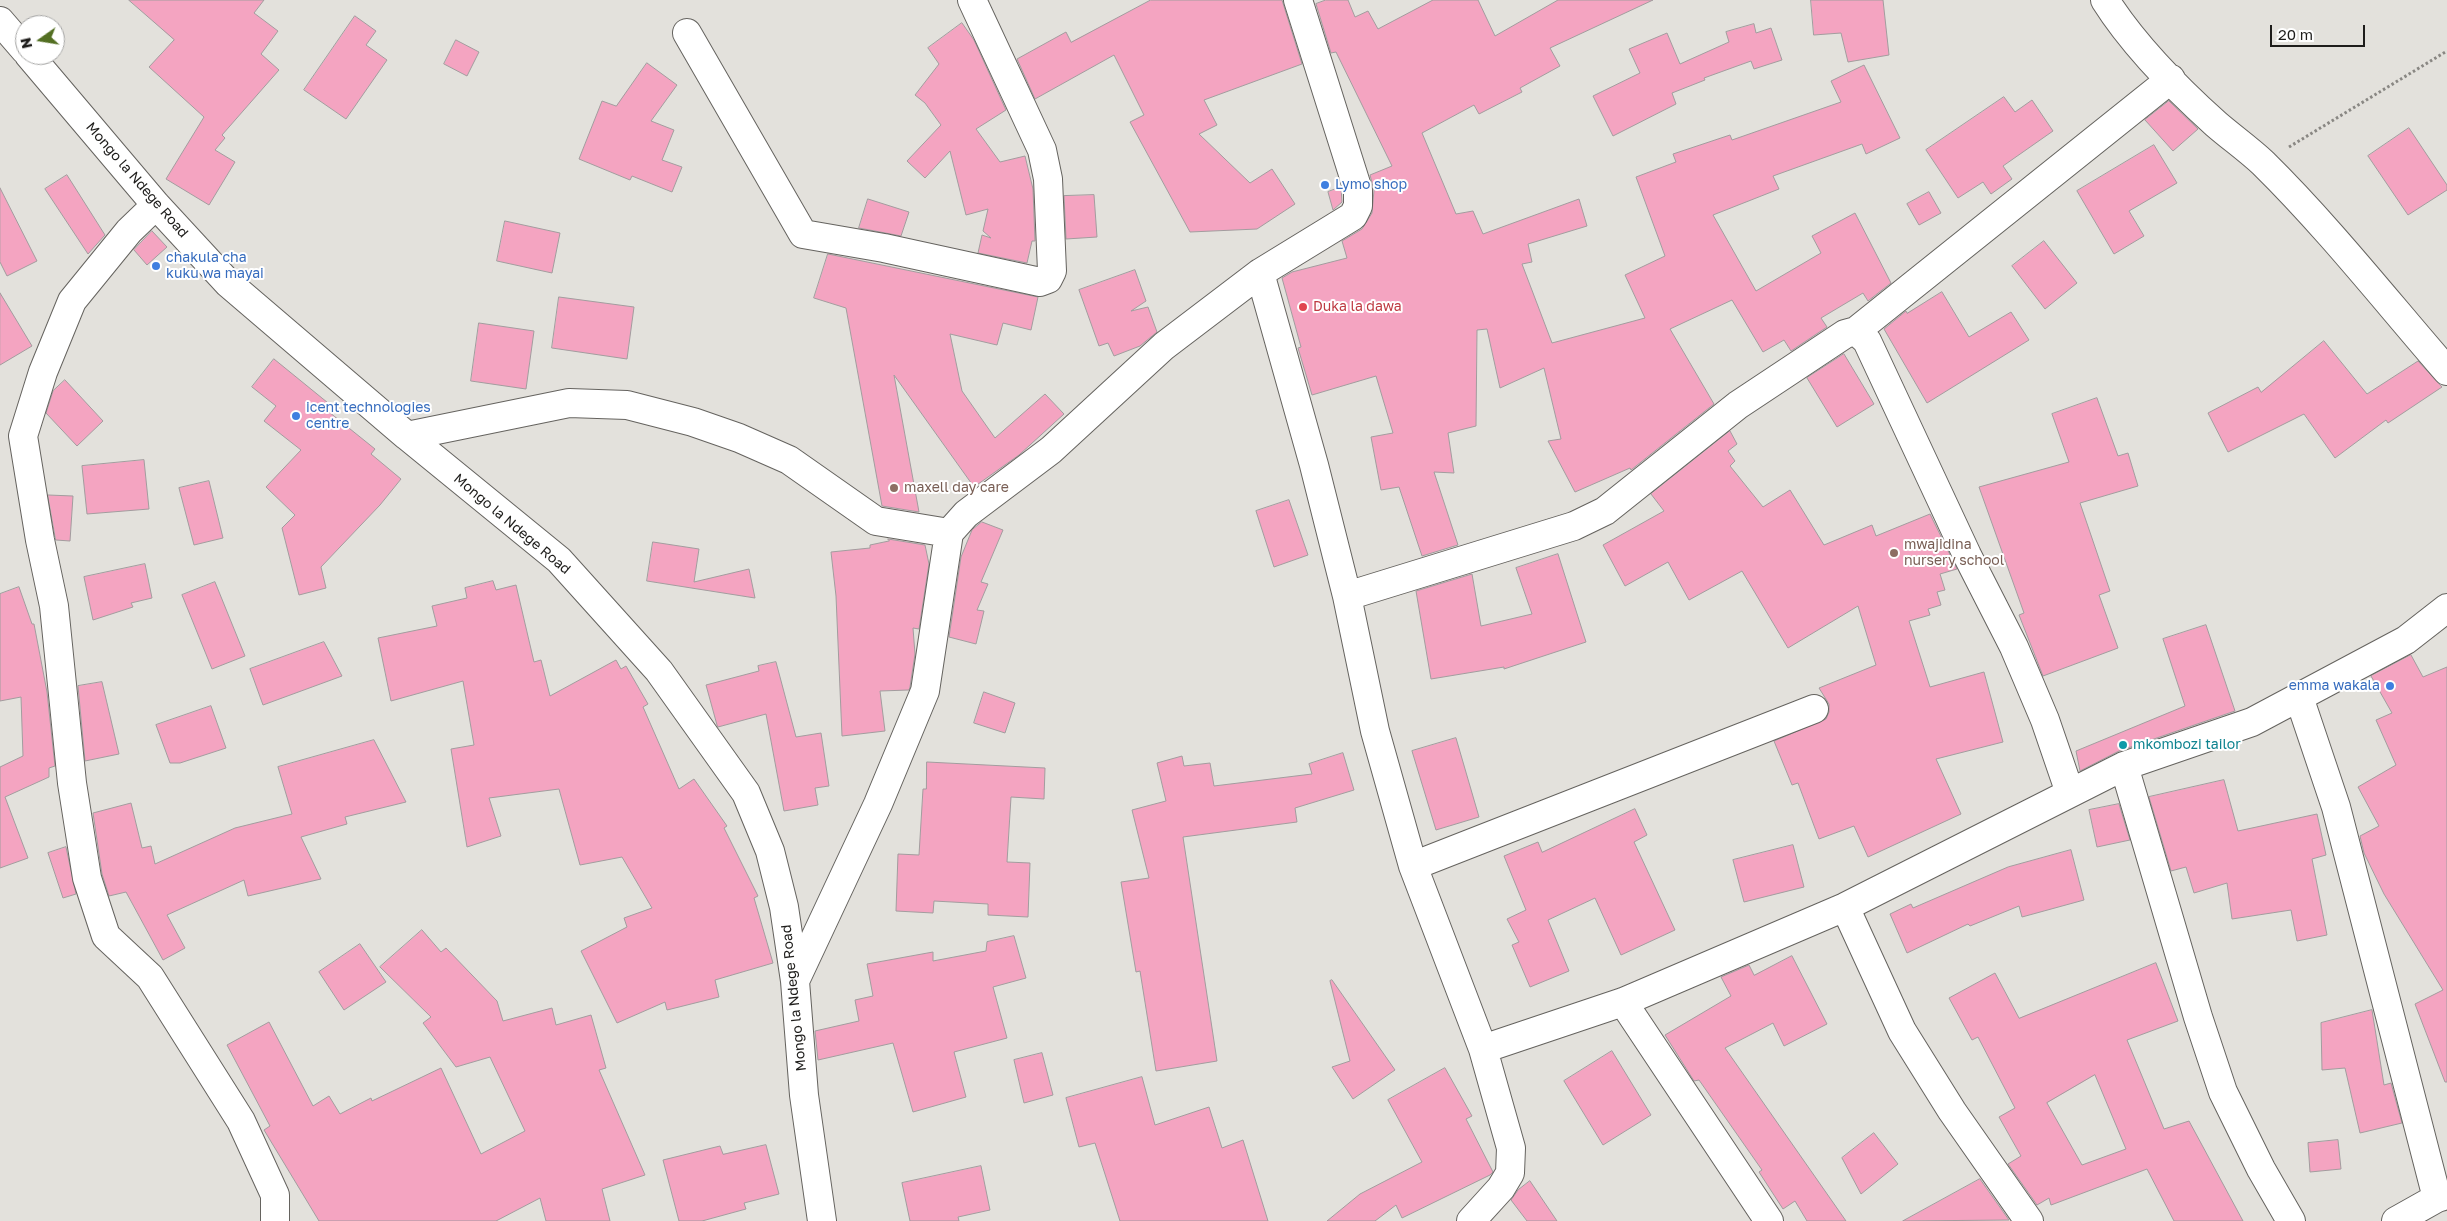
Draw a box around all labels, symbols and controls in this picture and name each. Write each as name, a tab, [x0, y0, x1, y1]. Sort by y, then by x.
north arrow	[15, 15, 65, 65]
scale bar	[2272, 15, 2367, 47]
text: 20 m	[2278, 25, 2313, 43]
text: N	[16, 36, 35, 50]
street label: Mongo la Ndege Road	[82, 119, 192, 241]
place label: Lymo shop	[1335, 177, 1407, 193]
marker: Lymo shop	[1319, 179, 1331, 191]
place label: chakula cha kuku wa mayai	[166, 250, 264, 282]
marker: chakula cha kuku wa mayai	[150, 260, 162, 272]
place label: Duka la dawa	[1313, 299, 1402, 315]
marker: Duka la dawa	[1297, 301, 1309, 313]
place label: icent technologies centre	[306, 400, 431, 432]
marker: icent technologies centre	[290, 410, 302, 422]
street label: Mongo la Ndege Road	[450, 470, 574, 578]
place label: maxell day care	[904, 480, 1009, 496]
marker: maxell day care	[888, 482, 900, 494]
place label: mwajidina nursery school	[1904, 537, 2004, 570]
marker: mwajidina nursery school	[1888, 547, 1900, 559]
place label: emma wakala	[2289, 678, 2380, 694]
marker: emma wakala	[2384, 680, 2396, 692]
place label: mkombozi tailor	[2133, 737, 2241, 753]
marker: mkombozi tailor	[2117, 739, 2129, 751]
street label: Mongo la Ndege Road	[778, 924, 810, 1072]

